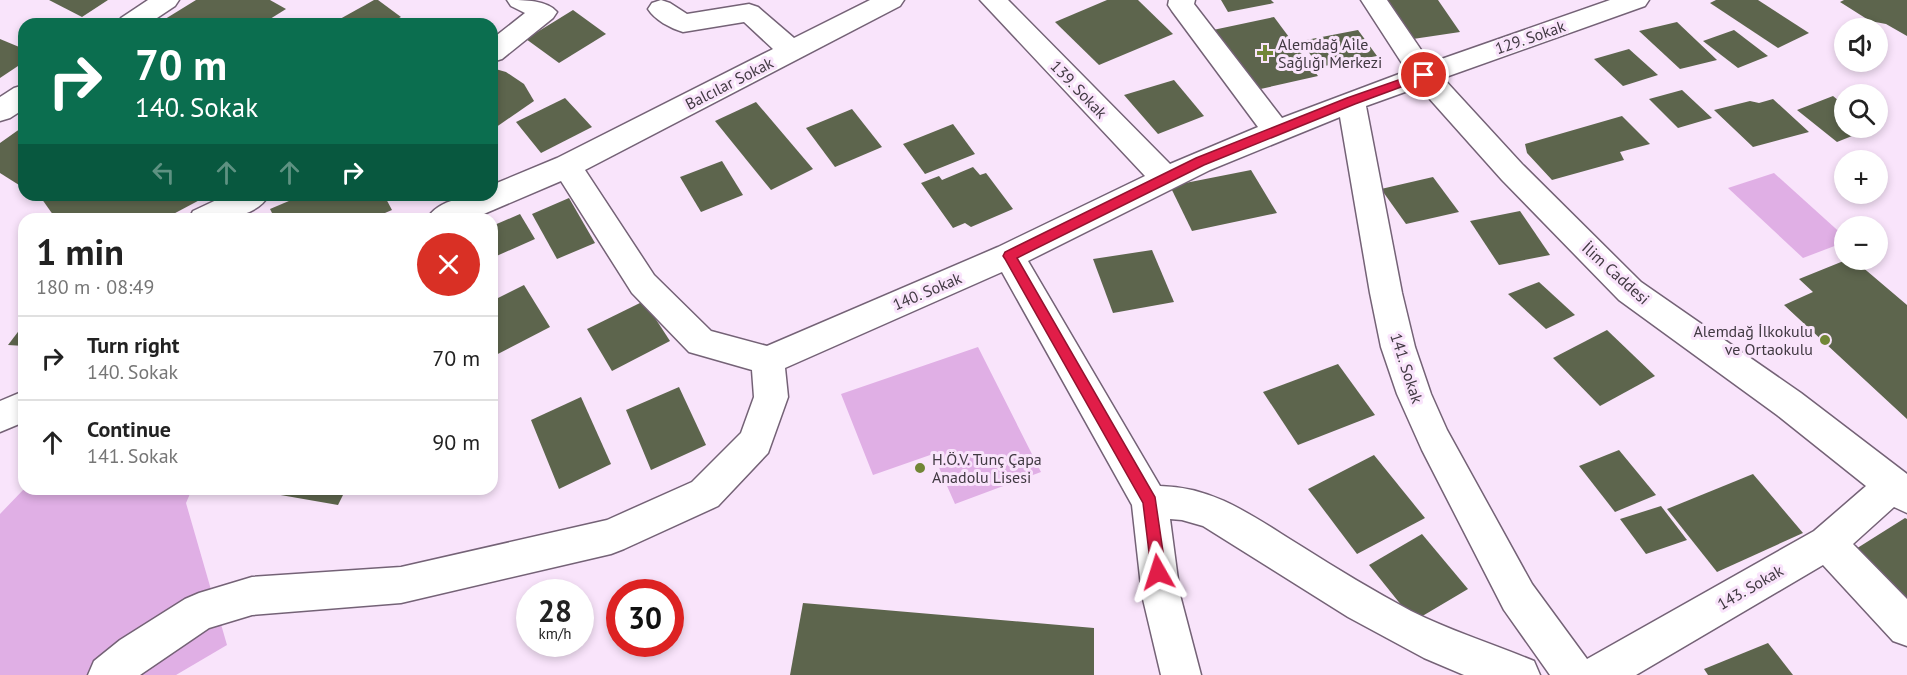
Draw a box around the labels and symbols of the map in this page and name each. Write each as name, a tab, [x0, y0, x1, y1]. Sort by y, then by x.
street label: 129. Sokak	[1492, 16, 1568, 58]
place label: Alemdağ Aile Sağlığı Merkezi	[1278, 34, 1382, 72]
marker: Alemdağ Aile Sağlığı Merkezi	[1256, 44, 1274, 62]
pin	[1398, 49, 1449, 100]
street label: Balcılar Sokak	[682, 52, 777, 114]
street label: 139. Sokak	[1046, 56, 1112, 122]
street label: İlim Caddesi	[1578, 237, 1654, 309]
street label: 140. Sokak	[890, 267, 965, 314]
place label: Alemdağ İlkokulu ve Ortaokulu	[1693, 321, 1813, 359]
street label: 141. Sokak	[1386, 330, 1428, 406]
marker: Alemdağ İlkokulu ve Ortaokulu	[1818, 333, 1832, 347]
place label: H.Ö.V. Tunç Çapa Anadolu Lisesi	[932, 449, 1042, 487]
marker: H.Ö.V. Tunç Çapa Anadolu Lisesi	[913, 461, 927, 475]
position arrow	[1126, 540, 1190, 604]
street label: 143. Sokak	[1713, 560, 1787, 614]
speed limit sign: 30	[606, 579, 684, 657]

